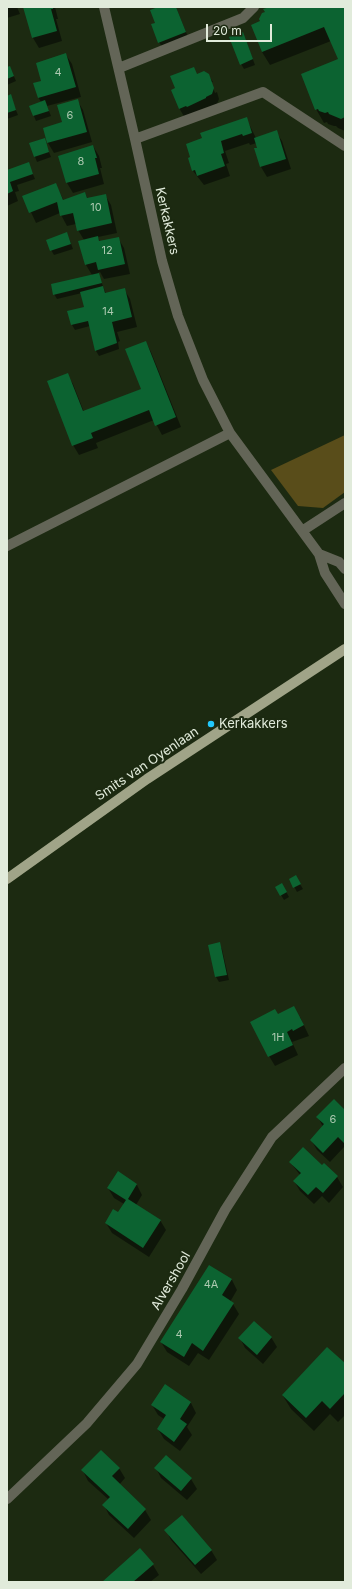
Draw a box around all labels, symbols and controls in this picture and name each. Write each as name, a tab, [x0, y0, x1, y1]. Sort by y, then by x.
scale bar	[208, 16, 274, 42]
text: 20 m	[213, 23, 242, 38]
house number: 4	[54, 66, 62, 80]
house number: 6	[67, 109, 73, 123]
house number: 8	[78, 155, 84, 169]
street label: Kerkakkers	[152, 186, 182, 256]
house number: 10	[90, 201, 102, 215]
house number: 12	[101, 244, 113, 258]
house number: 14	[102, 305, 114, 319]
place label: Kerkakkers	[219, 716, 288, 732]
marker: Kerkakkers	[206, 719, 216, 729]
street label: Smits van Oyenlaan	[92, 724, 202, 804]
house number: 1H	[272, 1031, 284, 1045]
house number: 6	[330, 1113, 336, 1127]
street label: Alvershool	[148, 1249, 194, 1313]
house number: 4A	[204, 1278, 218, 1292]
house number: 4	[175, 1328, 183, 1342]

